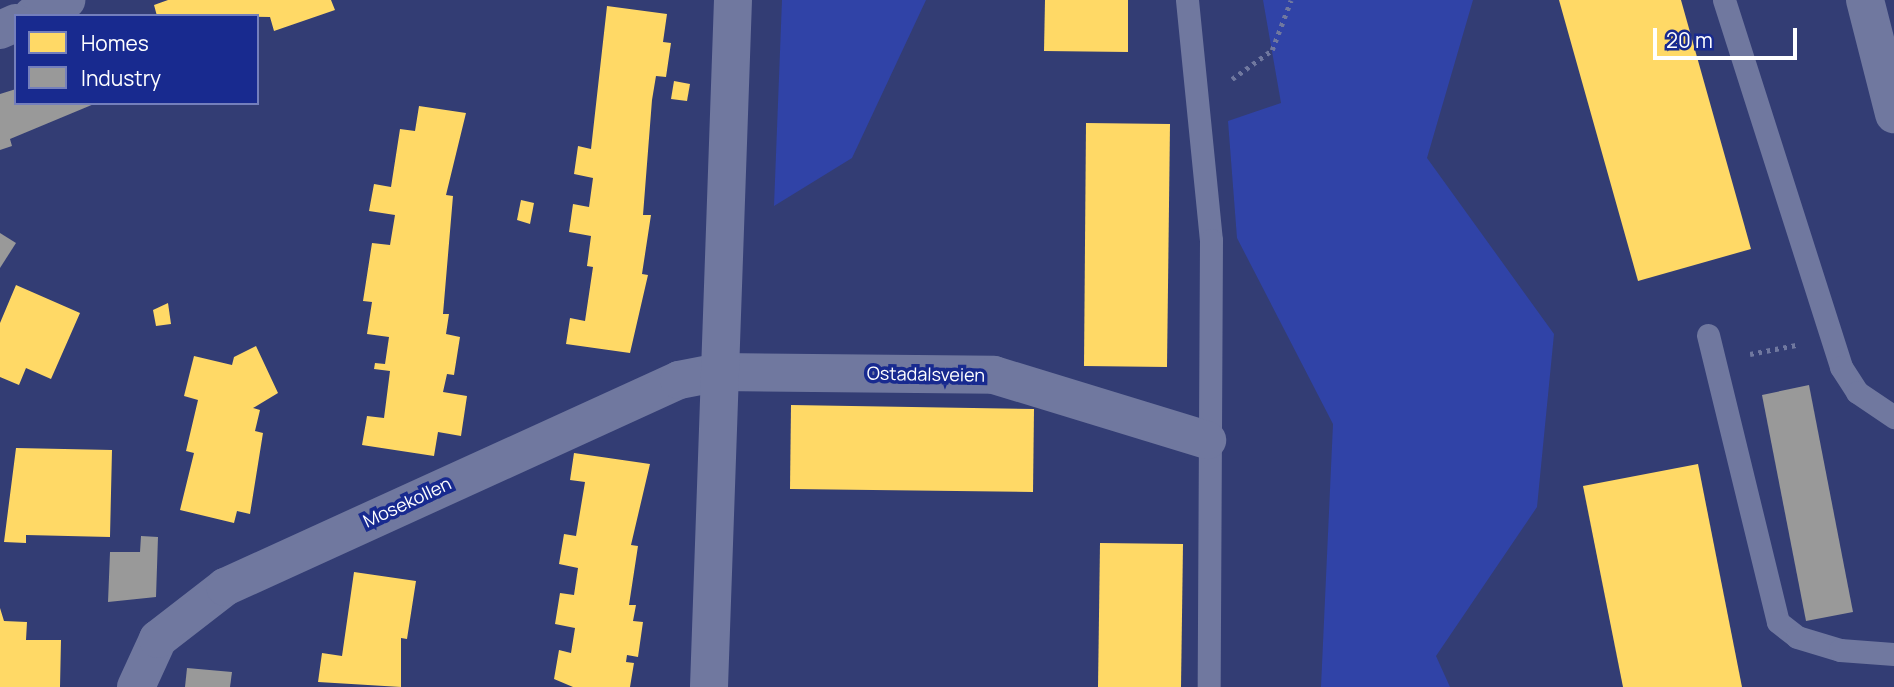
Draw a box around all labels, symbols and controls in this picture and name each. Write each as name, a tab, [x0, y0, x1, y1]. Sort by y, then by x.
legend	[14, 14, 259, 105]
scale bar	[1656, 14, 1800, 58]
text: 20 m	[1666, 26, 1713, 54]
text: Homes	[81, 29, 149, 57]
text: Industry	[81, 64, 161, 92]
street label: Ostadalsveien	[867, 362, 985, 386]
street label: Mosekollen	[360, 472, 454, 532]

